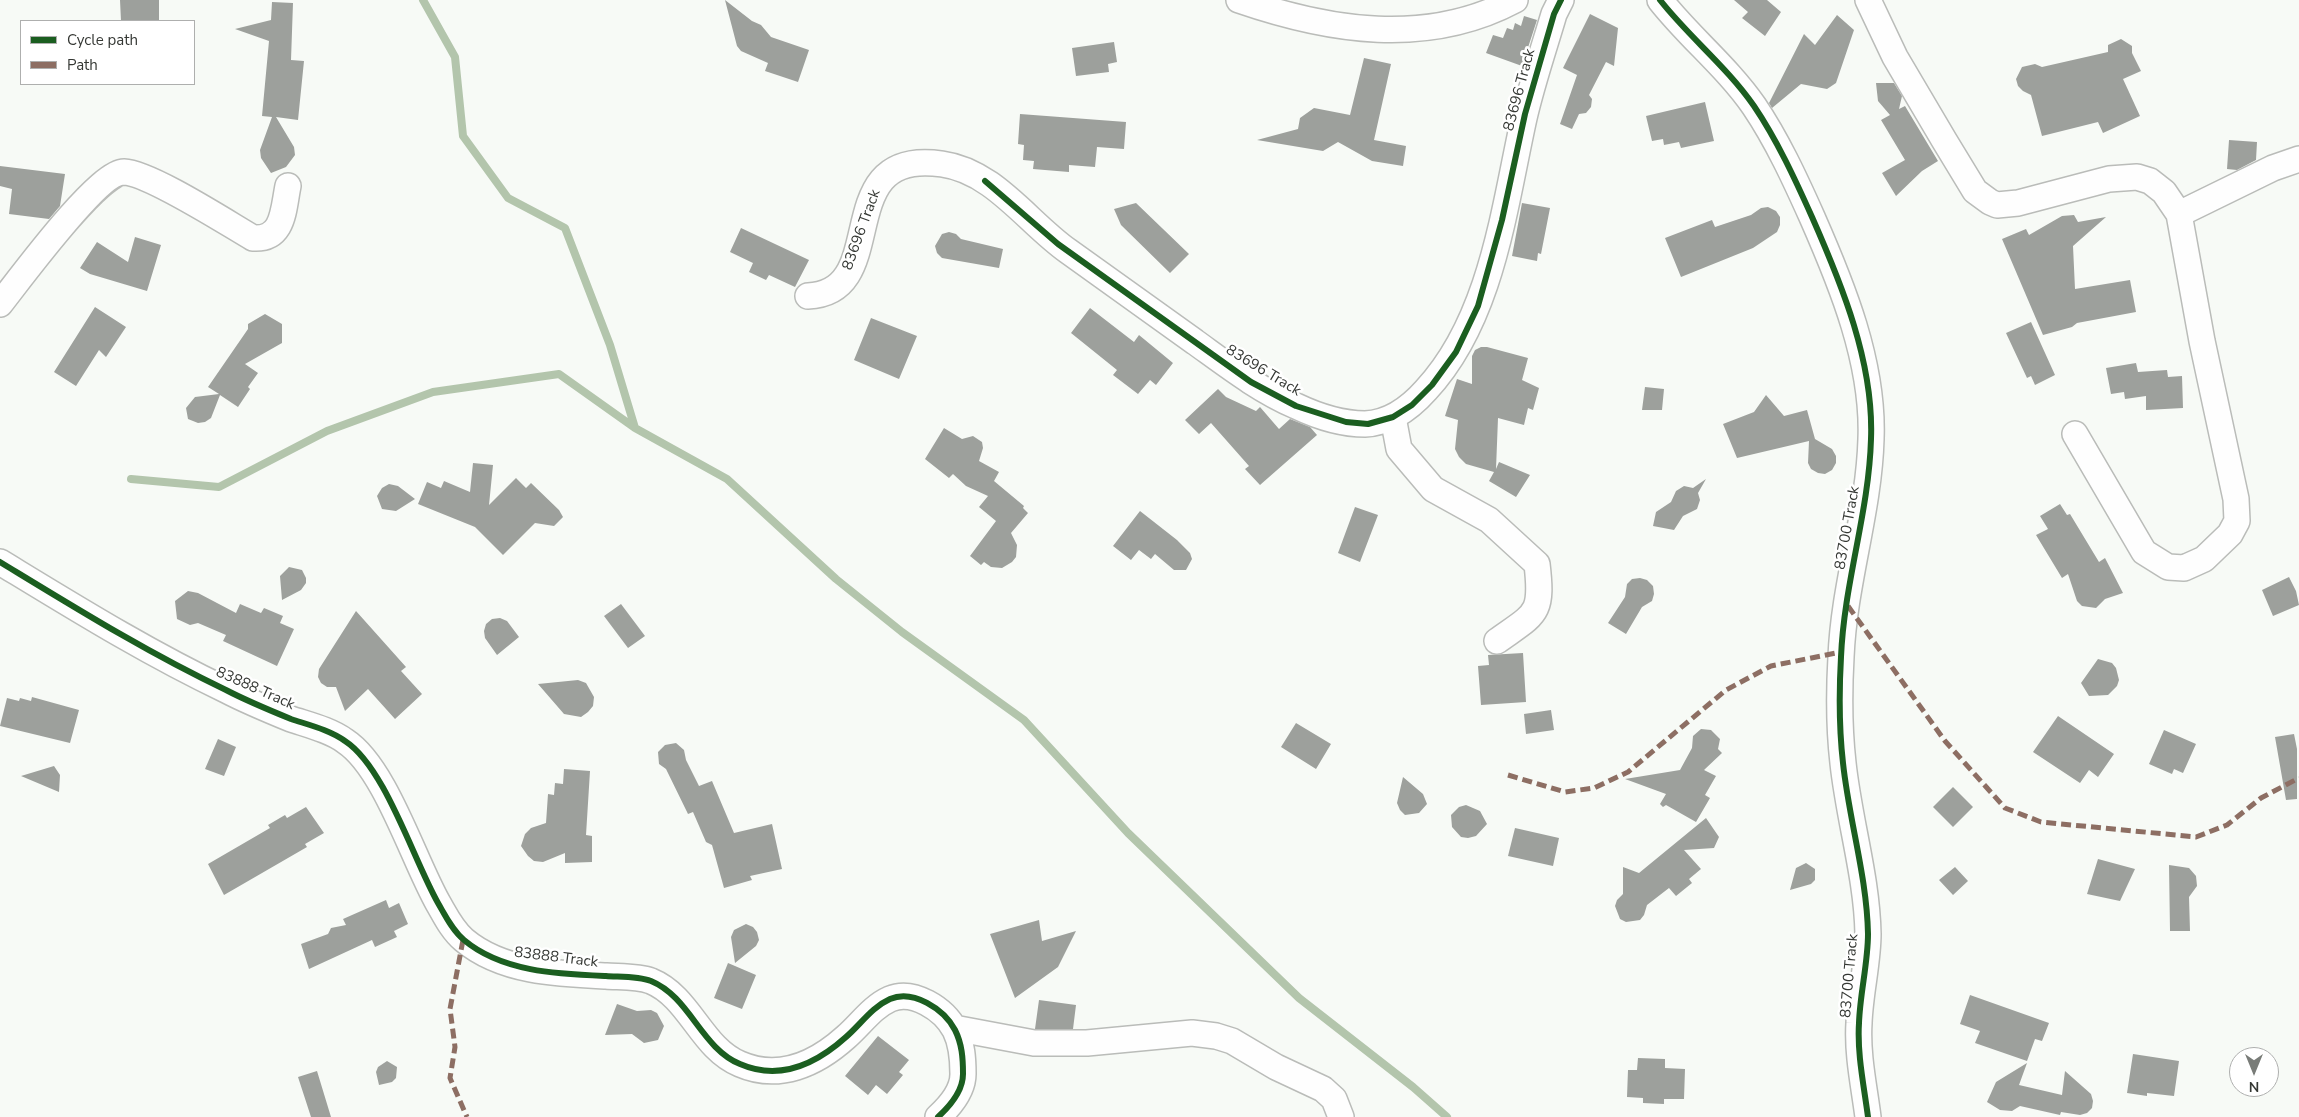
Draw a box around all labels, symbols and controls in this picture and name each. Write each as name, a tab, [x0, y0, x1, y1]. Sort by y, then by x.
legend	[20, 20, 195, 85]
text: Cycle path	[67, 30, 138, 50]
street label: 83696 Track	[1500, 47, 1540, 133]
text: Path	[67, 55, 98, 75]
street label: 83696 Track	[839, 187, 885, 273]
street label: 83696 Track	[1222, 342, 1304, 400]
street label: 83700 Track	[1832, 485, 1864, 571]
street label: 83888 Track	[213, 664, 297, 714]
street label: 83700 Track	[1837, 933, 1863, 1019]
street label: 83888 Track	[513, 944, 599, 972]
north arrow	[2229, 1047, 2279, 1097]
text: N	[2249, 1077, 2259, 1096]

